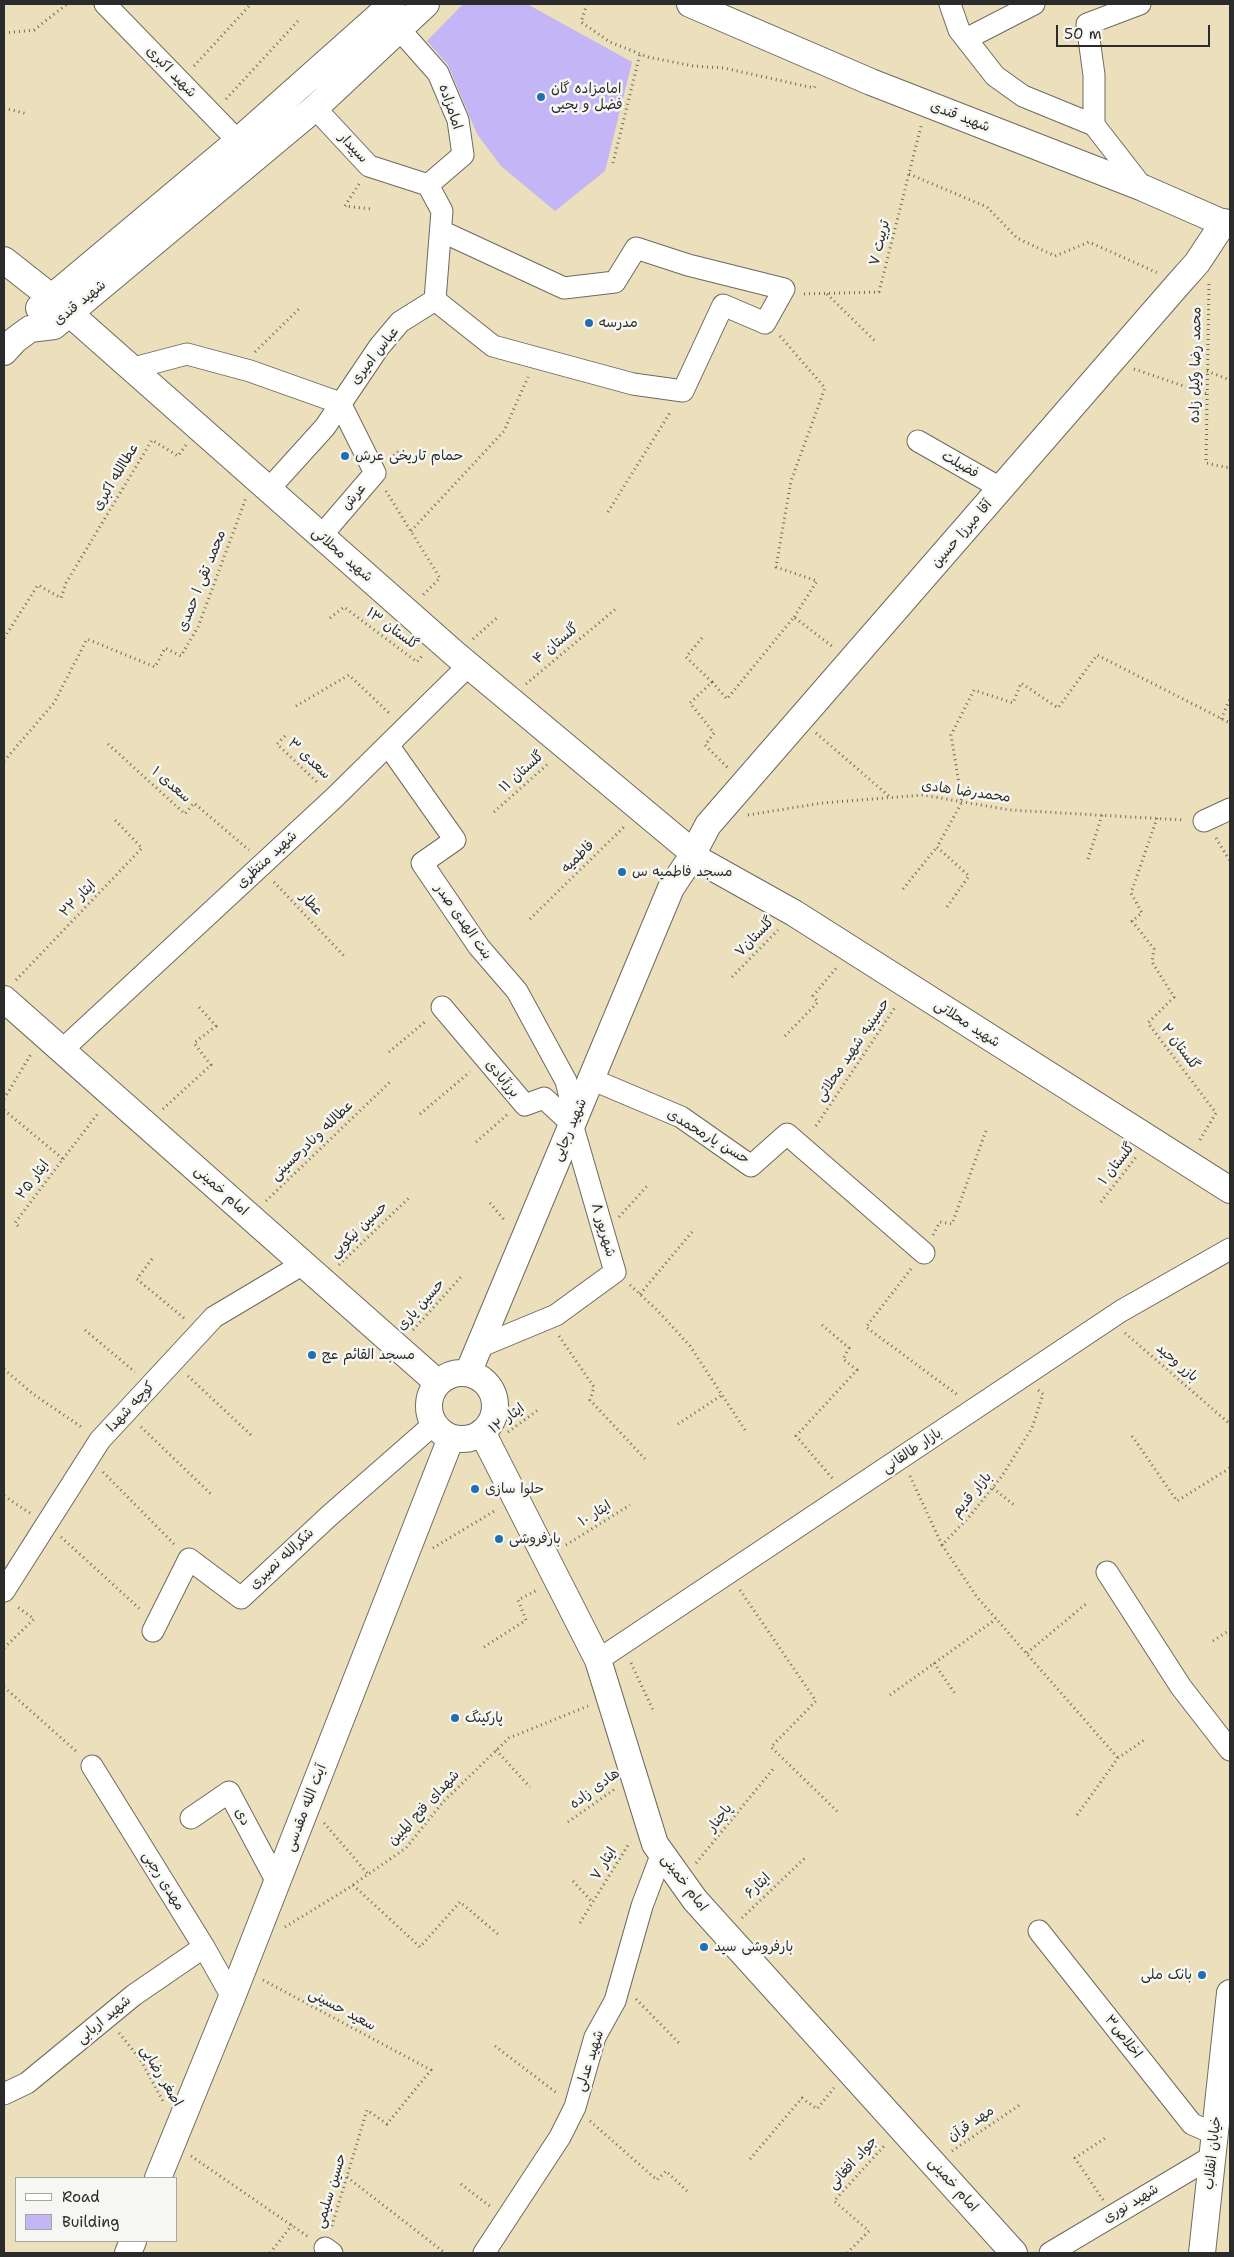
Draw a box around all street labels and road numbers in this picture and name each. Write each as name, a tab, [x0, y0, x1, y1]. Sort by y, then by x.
street label: شهید اکبری	[142, 43, 200, 101]
street label: امامزاده	[434, 82, 466, 132]
street label: شهید قندی	[928, 98, 992, 136]
street label: سپیدار	[335, 129, 371, 167]
street label: تربیت ۷	[866, 218, 894, 268]
street label: شهید قندی	[50, 277, 110, 329]
street label: محمد رضا وکیل زاده	[1187, 307, 1205, 423]
street label: عباس امیری	[347, 324, 403, 388]
street label: عطاالله اکبری	[89, 440, 143, 514]
street label: فضیلت	[938, 448, 982, 482]
street label: عرش	[338, 480, 370, 514]
street label: آقا میرزا حسین	[928, 497, 996, 571]
street label: شهید محلاتی	[308, 524, 376, 586]
street label: محمد تقی ا حمدی	[174, 528, 230, 634]
street label: گلستان ۱۳	[363, 604, 421, 654]
street label: گلستان ۴	[530, 620, 582, 668]
street label: سعدی ۳	[284, 735, 334, 783]
street label: گلستان ۱۱	[496, 748, 548, 796]
street label: سعدی ۱	[148, 763, 194, 807]
street label: محمدرضا هادی	[920, 777, 1012, 807]
street label: شهید منتظری	[233, 828, 301, 892]
street label: فاطمیه	[558, 837, 598, 877]
street label: ایثار ۲۲	[56, 877, 100, 921]
street label: بنت الهدی صدر	[431, 881, 495, 963]
street label: عطار	[296, 889, 326, 919]
street label: گلستان۷	[732, 914, 778, 960]
street label: حسینیه شهید محلاتی	[812, 995, 894, 1105]
street label: شهید محلاتی	[931, 997, 1003, 1051]
street label: گلستان ۲	[1157, 1021, 1203, 1073]
street label: برزآبادی	[481, 1057, 523, 1101]
street label: شهید رجایی	[549, 1096, 591, 1164]
street label: عطالله ونادرحسینی	[267, 1097, 357, 1185]
street label: حسن یارمحمدی	[664, 1106, 752, 1168]
street label: گلستان ۱	[1095, 1140, 1139, 1188]
street label: ایثار ۲۵	[13, 1157, 53, 1203]
street label: امام خمینی	[191, 1162, 251, 1220]
street label: حسین نیکویی	[327, 1198, 391, 1262]
street label: ۸ شهریور	[587, 1201, 619, 1259]
street label: حسین یاری	[394, 1276, 448, 1334]
street label: بازر وحید	[1153, 1340, 1201, 1386]
street label: کوچه شهدا	[103, 1378, 159, 1436]
street label: ایثار ۱۲	[486, 1400, 528, 1438]
street label: بازار طالقانی	[879, 1425, 945, 1477]
street label: بازار قدیم	[948, 1469, 996, 1521]
street label: ایثار ۱۰	[576, 1498, 614, 1530]
street label: شکرالله نصیری	[246, 1525, 318, 1593]
street label: آیت الله مقدسی	[282, 1762, 330, 1854]
street label: هادی زاده	[567, 1765, 623, 1813]
street label: شهدای فتح المبین	[385, 1767, 463, 1849]
street label: پاچنار	[704, 1801, 736, 1835]
street label: دی	[231, 1805, 253, 1829]
street label: ایثار ۷	[587, 1844, 621, 1884]
street label: مهدی رجبی	[138, 1848, 188, 1914]
street label: امام خمینی	[657, 1851, 711, 1915]
street label: ایثار۶	[742, 1870, 774, 1902]
street label: سعید حسینی	[306, 1985, 378, 2035]
street label: شهید اربابی	[73, 1992, 135, 2048]
street label: اخلاص۳	[1101, 2012, 1145, 2062]
street label: شهید عدلی	[572, 2028, 608, 2094]
street label: اصغر رضایی	[136, 2042, 186, 2110]
street label: مهد قرآن	[945, 2102, 997, 2146]
street label: خیابان انقلاب	[1201, 2115, 1225, 2191]
street label: جواد افغانی	[825, 2133, 881, 2193]
street label: حسین سلیمی	[312, 2152, 350, 2230]
street label: امام خمینی	[924, 2155, 982, 2215]
street label: شهید نوری	[1100, 2181, 1162, 2227]

